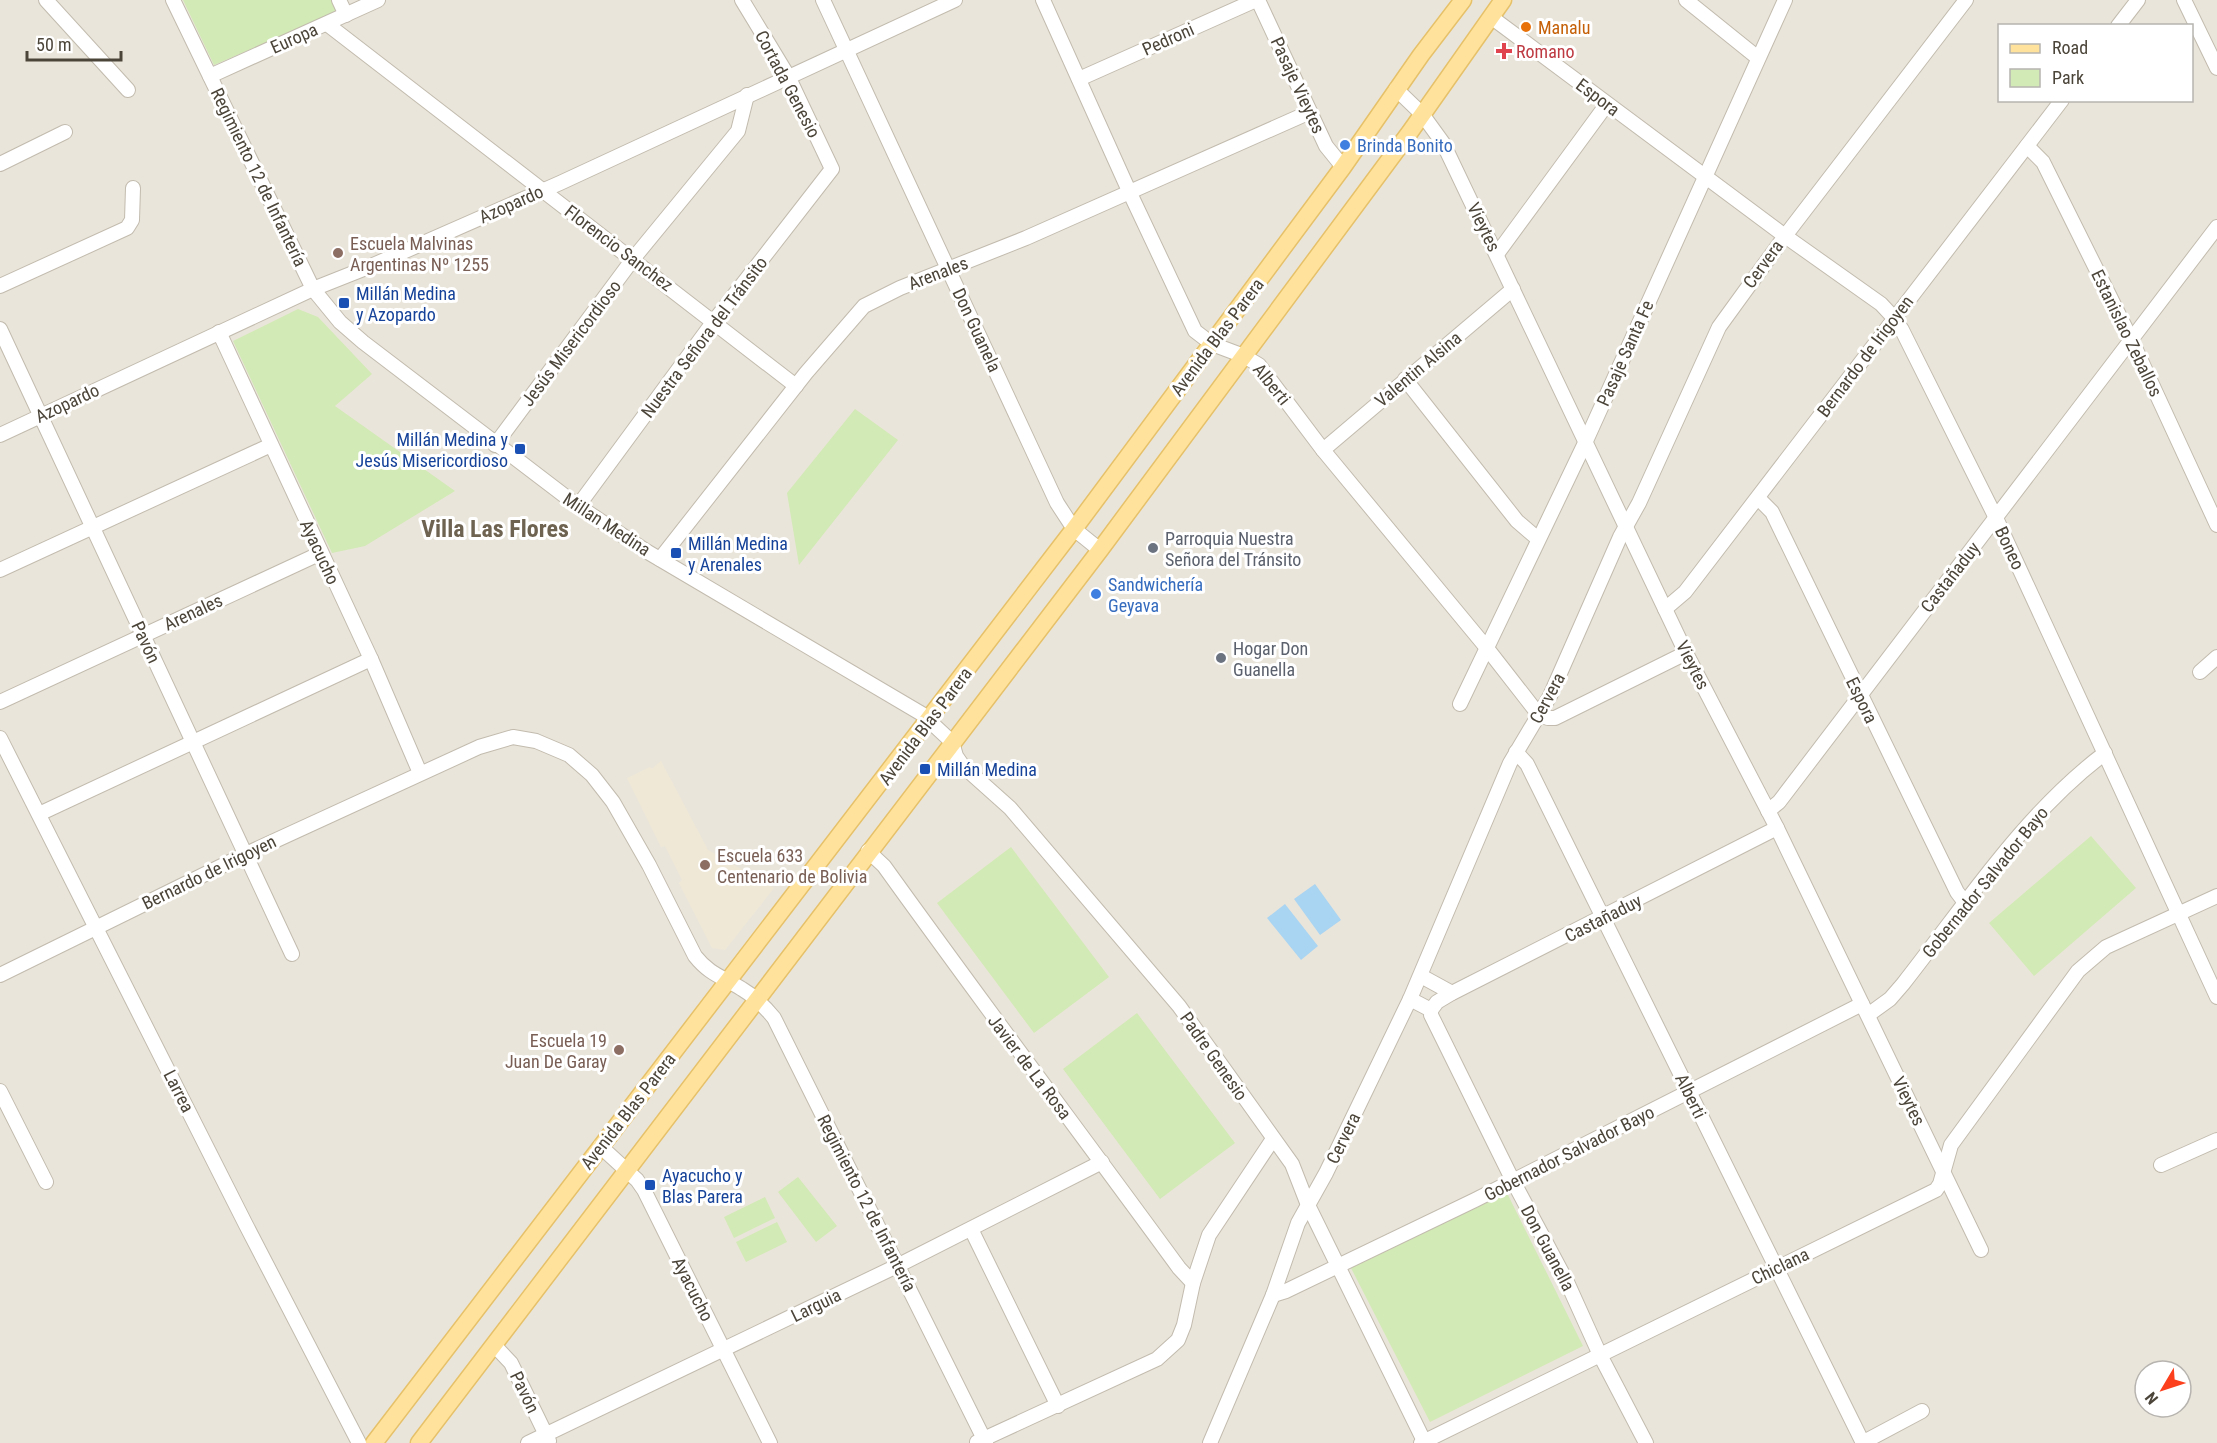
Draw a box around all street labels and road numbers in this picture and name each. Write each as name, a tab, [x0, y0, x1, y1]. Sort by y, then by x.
street label: Europa	[267, 18, 321, 58]
street label: Pedroni	[1139, 18, 1197, 60]
street label: Cortada Genesio	[751, 27, 825, 141]
street label: Pasaje Vieytes	[1267, 33, 1329, 137]
street label: Espora	[1572, 74, 1624, 120]
street label: Regimiento 12 de Infantería	[207, 84, 311, 270]
street label: Azopardo	[476, 181, 546, 227]
street label: Vieytes	[1463, 199, 1505, 255]
street label: Florencio Sanchez	[561, 201, 677, 296]
street label: Cervera	[1739, 236, 1787, 292]
street label: Nuestra Señora del Tránsito	[637, 252, 771, 422]
street label: Arenales	[905, 252, 971, 294]
street label: Estanislao Zeballos	[2087, 266, 2167, 400]
street label: Avenida Blas Parera	[1166, 274, 1268, 400]
street label: Jesús Misericordioso	[517, 276, 625, 410]
street label: Don Guanela	[948, 285, 1006, 375]
street label: Bernardo de Irigoyen	[1813, 291, 1917, 421]
street label: Pasaje Santa Fe	[1592, 297, 1658, 409]
street label: Valentin Alsina	[1371, 327, 1465, 411]
street label: Alberti	[1249, 359, 1295, 409]
street label: Azopardo	[32, 379, 102, 427]
street label: Millan Medina	[559, 488, 655, 560]
street label: Ayacucho	[296, 516, 344, 588]
street label: Boneo	[1991, 523, 2029, 573]
street label: Castañaduy	[1916, 537, 1984, 616]
street label: Arenales	[160, 589, 226, 635]
street label: Pavón	[127, 618, 165, 666]
street label: Vieytes	[1672, 637, 1714, 693]
street label: Avenida Blas Parera	[874, 663, 976, 789]
street label: Cervera	[1525, 669, 1569, 727]
street label: Espora	[1842, 673, 1882, 727]
street label: Gobernador Salvador Bayo	[1918, 802, 2052, 962]
street label: Bernardo de Irigoyen	[139, 830, 279, 914]
street label: Castañaduy	[1561, 889, 1645, 946]
street label: Padre Genesio	[1176, 1008, 1252, 1104]
street label: Javier de La Rosa	[984, 1011, 1076, 1123]
street label: Avenida Blas Parera	[576, 1049, 680, 1173]
street label: Larrea	[159, 1066, 199, 1116]
street label: Alberti	[1671, 1070, 1711, 1122]
street label: Vieytes	[1888, 1073, 1930, 1129]
street label: Gobernador Salvador Bayo	[1480, 1101, 1658, 1205]
street label: Cervera	[1322, 1109, 1364, 1167]
street label: Regimiento 12 de Infantería	[813, 1111, 921, 1295]
street label: Don Guanella	[1517, 1201, 1579, 1295]
street label: Chiclana	[1748, 1243, 1812, 1289]
street label: Ayacucho	[668, 1253, 718, 1325]
street label: Larguia	[788, 1284, 844, 1326]
street label: Pavón	[506, 1368, 544, 1416]

